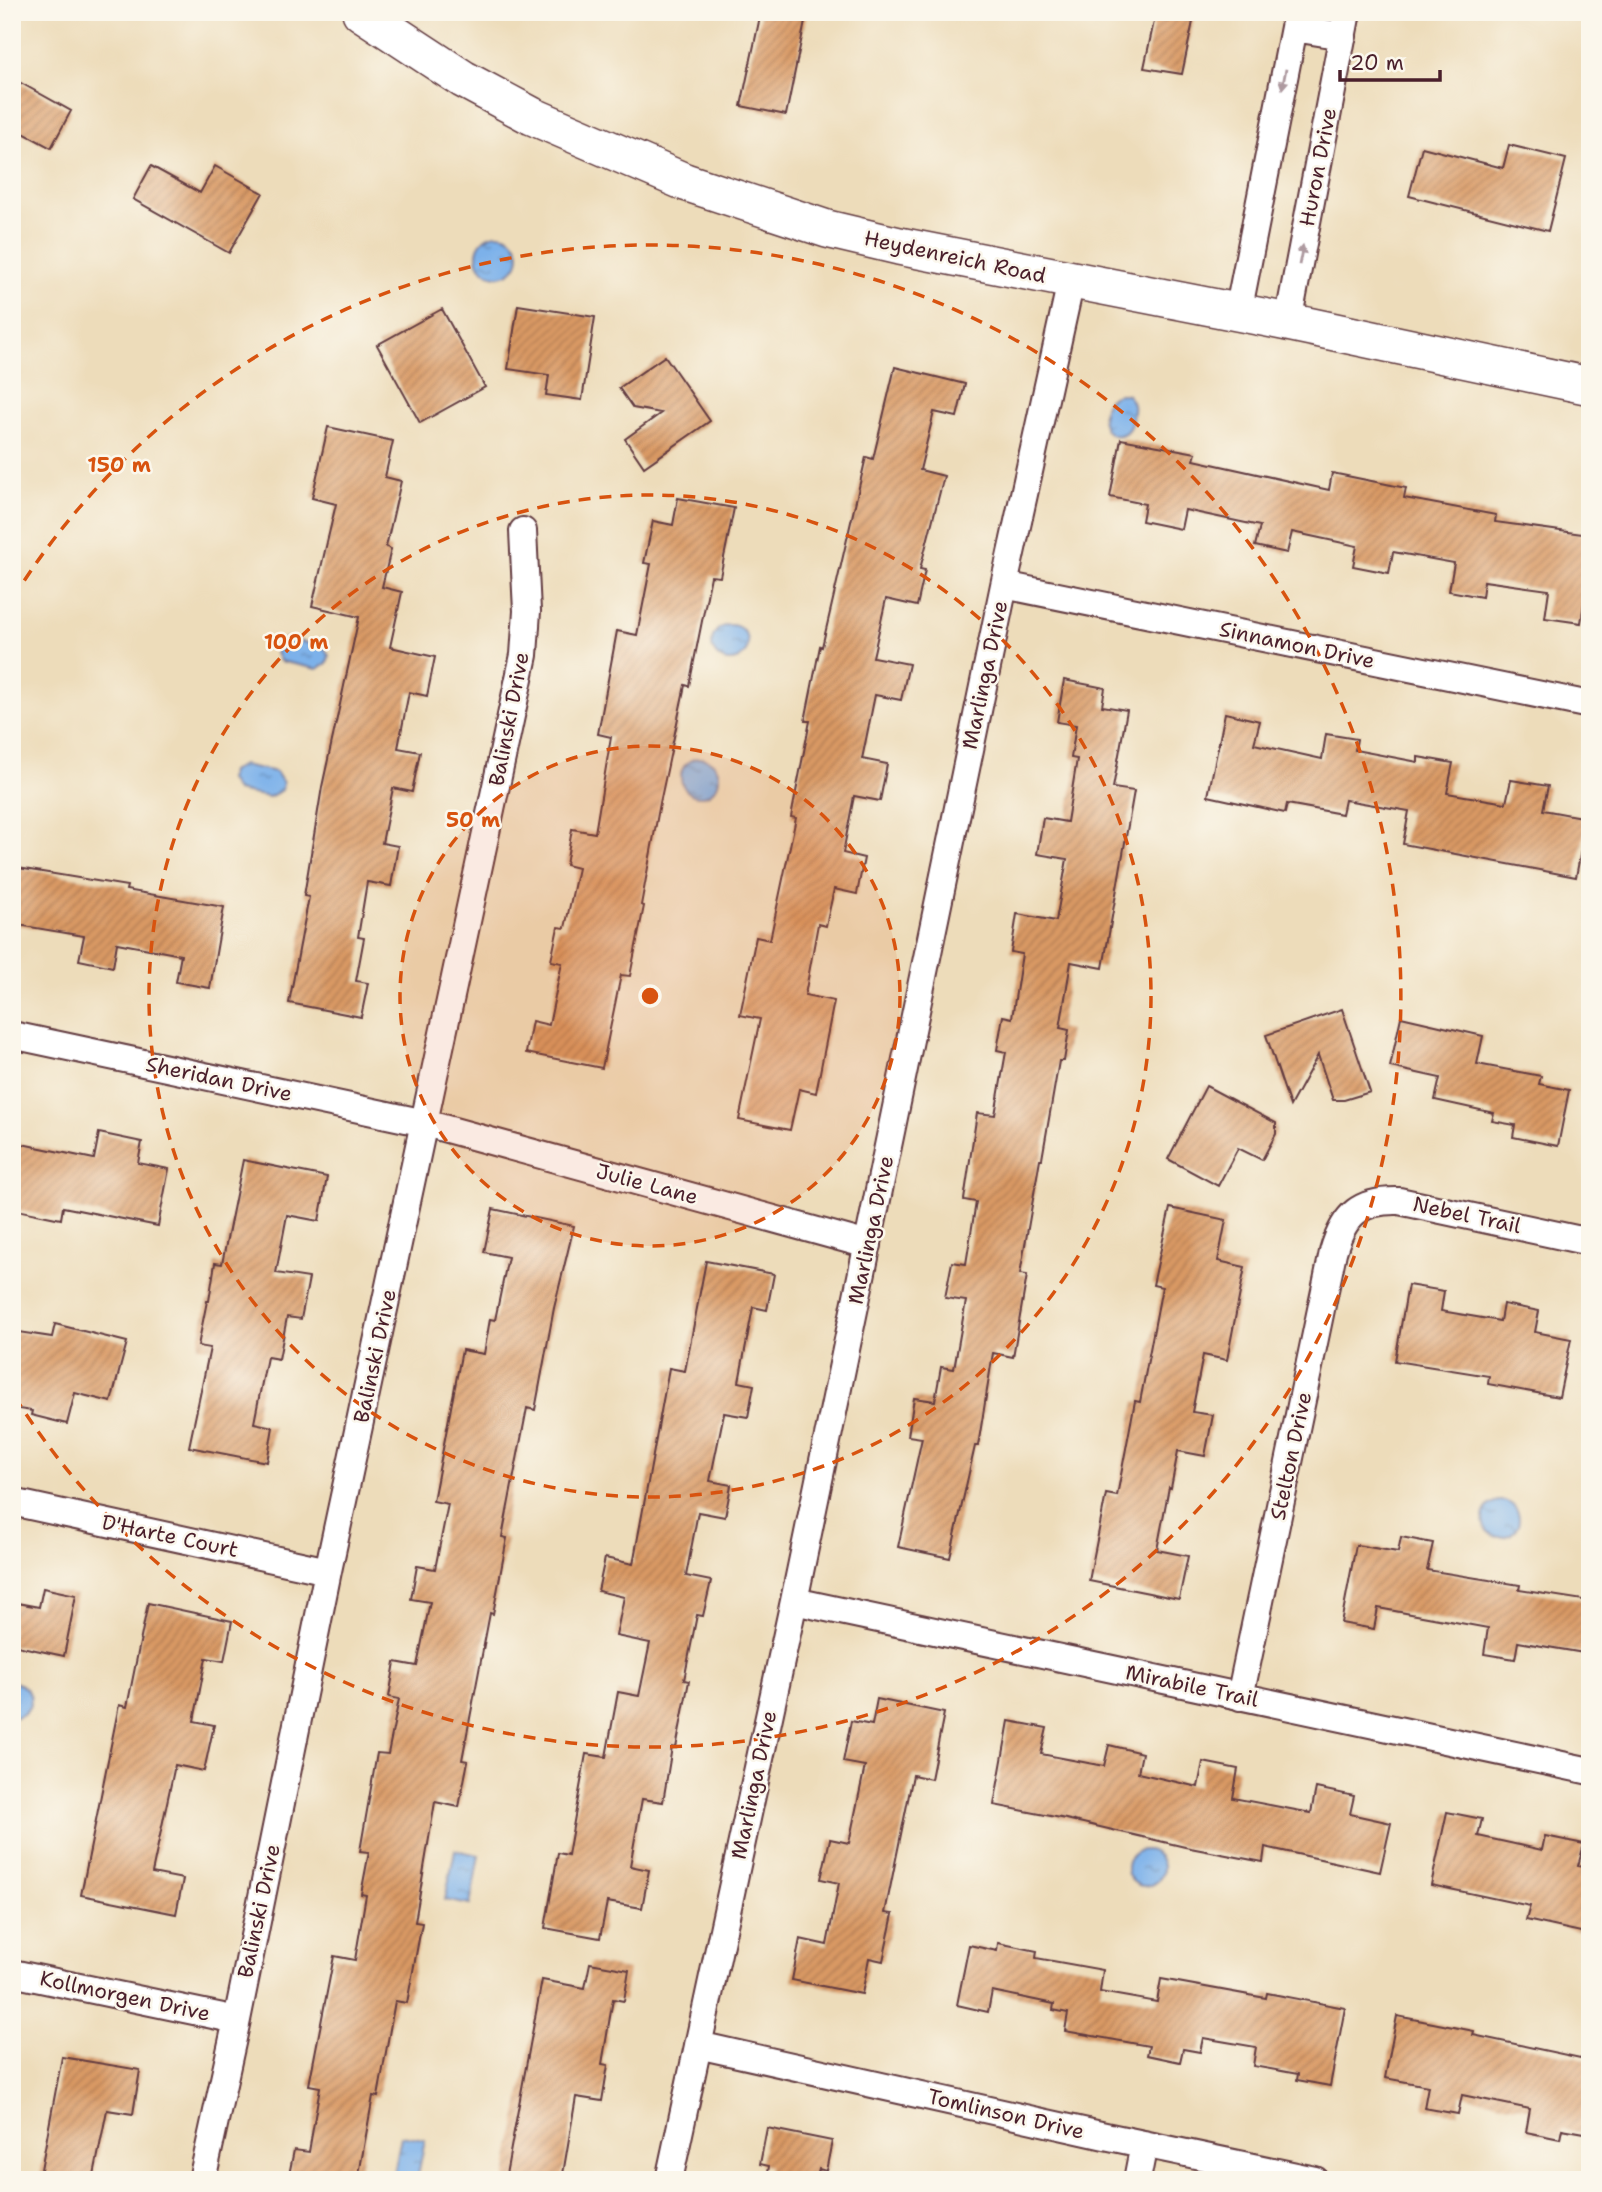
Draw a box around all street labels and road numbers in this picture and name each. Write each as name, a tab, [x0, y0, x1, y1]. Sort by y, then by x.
street label: Huron Drive	[1293, 105, 1343, 229]
street label: Heydenreich Road	[861, 224, 1049, 290]
street label: Marlinga Drive	[956, 598, 1014, 752]
street label: Sinnamon Drive	[1217, 615, 1377, 675]
street label: Balinski Drive	[482, 650, 536, 788]
street label: Sheridan Drive	[143, 1050, 295, 1108]
street label: Marlinga Drive	[842, 1153, 900, 1307]
street label: Julie Lane	[593, 1157, 701, 1211]
street label: Nebel Trail	[1410, 1190, 1524, 1240]
street label: Balinski Drive	[347, 1287, 403, 1425]
street label: Stelton Drive	[1264, 1389, 1318, 1523]
street label: D'Harte Court	[99, 1508, 241, 1564]
street label: Mirabile Trail	[1123, 1658, 1262, 1714]
street label: Marlinga Drive	[725, 1708, 783, 1862]
street label: Balinski Drive	[231, 1842, 287, 1980]
street label: Kollmorgen Drive	[37, 1964, 213, 2028]
street label: Tomlinson Drive	[925, 2082, 1087, 2146]

